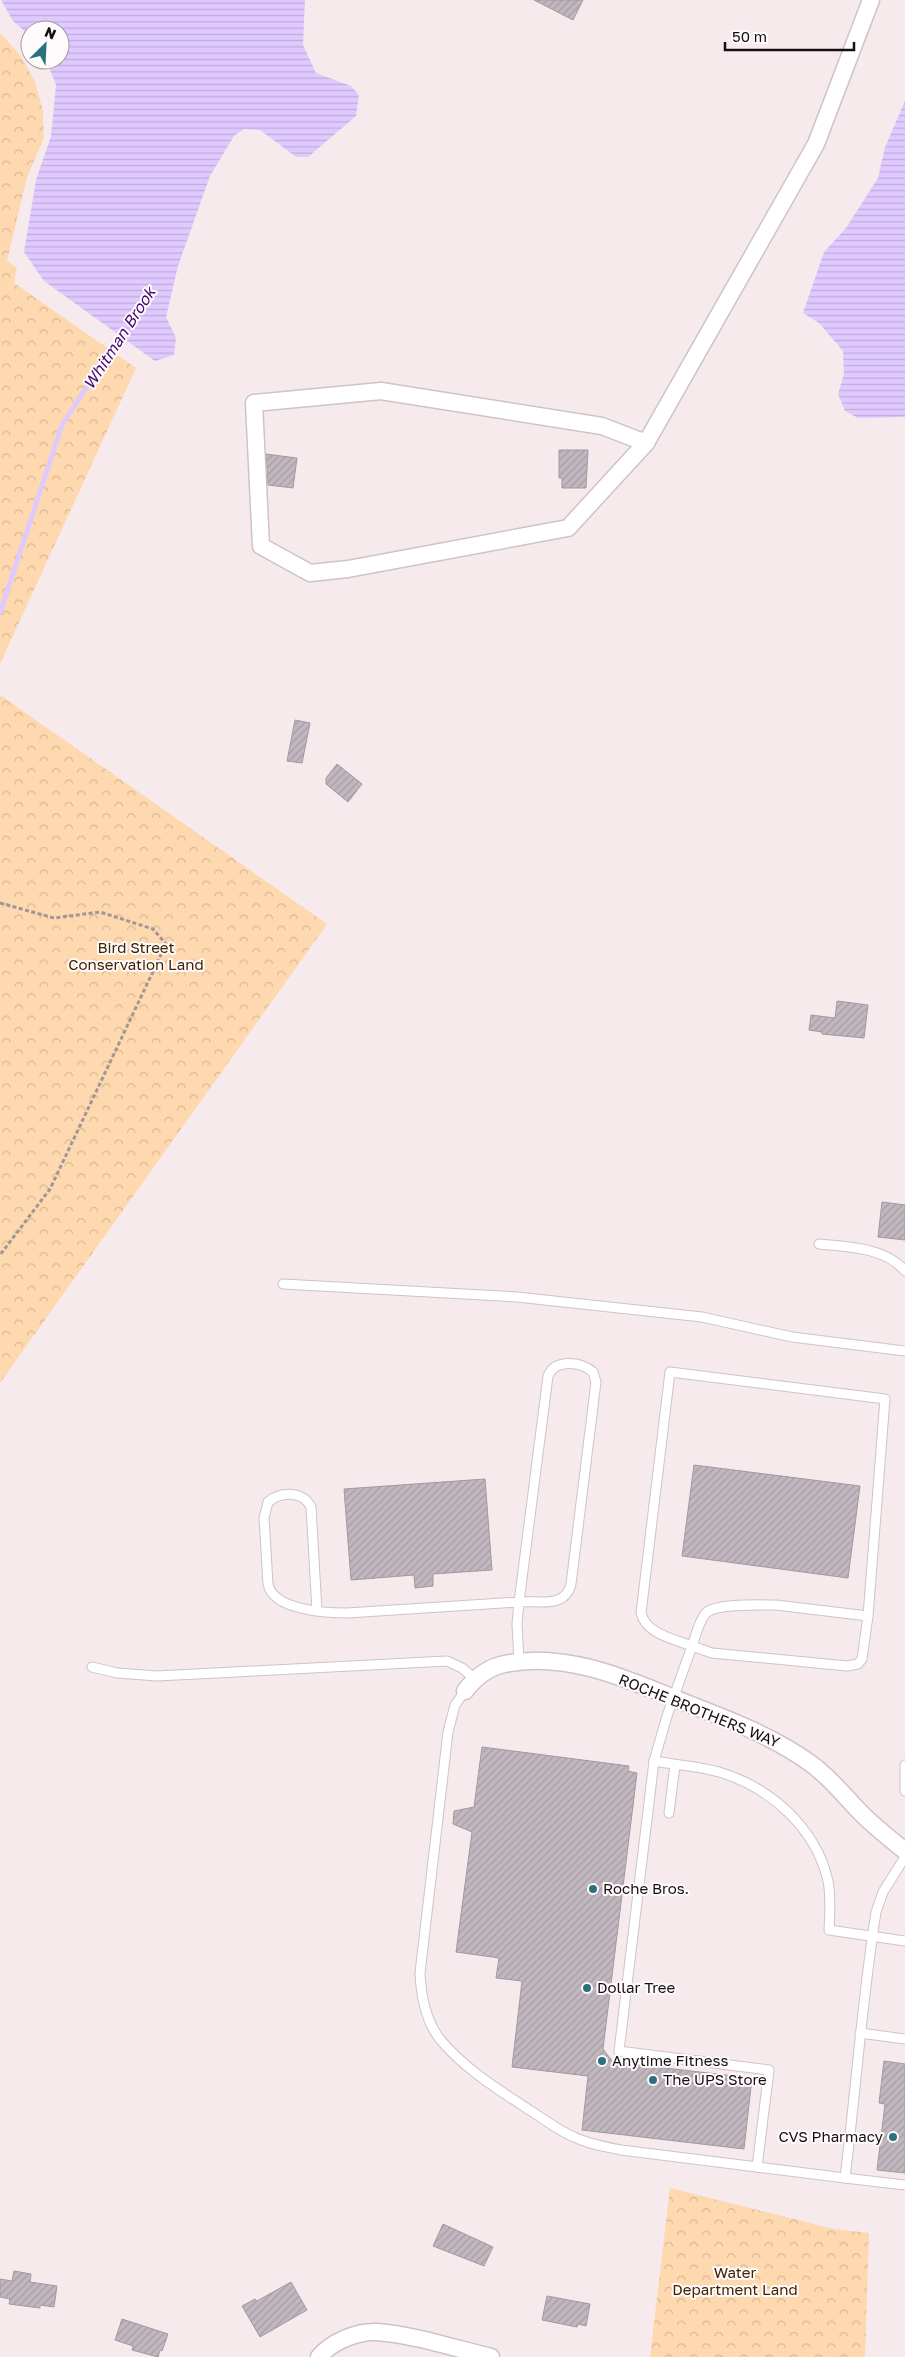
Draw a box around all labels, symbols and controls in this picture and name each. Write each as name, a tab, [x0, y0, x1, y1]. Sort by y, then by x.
north arrow	[20, 20, 70, 70]
scale bar	[725, 20, 854, 52]
text: N	[42, 23, 59, 43]
text: 50 m	[732, 27, 767, 45]
water label: Whitman Brook	[78, 281, 161, 393]
park label: Bird Street Conservation Land	[68, 938, 204, 973]
street label: ROCHE BROTHERS WAY	[616, 1670, 783, 1751]
place label: Roche Bros.	[603, 1879, 689, 1897]
marker: Roche Bros.	[587, 1883, 599, 1895]
place label: Dollar Tree	[597, 1978, 676, 1996]
marker: Dollar Tree	[581, 1982, 593, 1994]
place label: Anytime Fitness	[612, 2051, 728, 2069]
marker: Anytime Fitness	[596, 2055, 608, 2067]
place label: The UPS Store	[663, 2070, 767, 2088]
marker: The UPS Store	[647, 2074, 659, 2086]
place label: CVS Pharmacy	[779, 2127, 884, 2145]
marker: CVS Pharmacy	[887, 2131, 899, 2143]
park label: Water Department Land	[672, 2263, 798, 2298]

